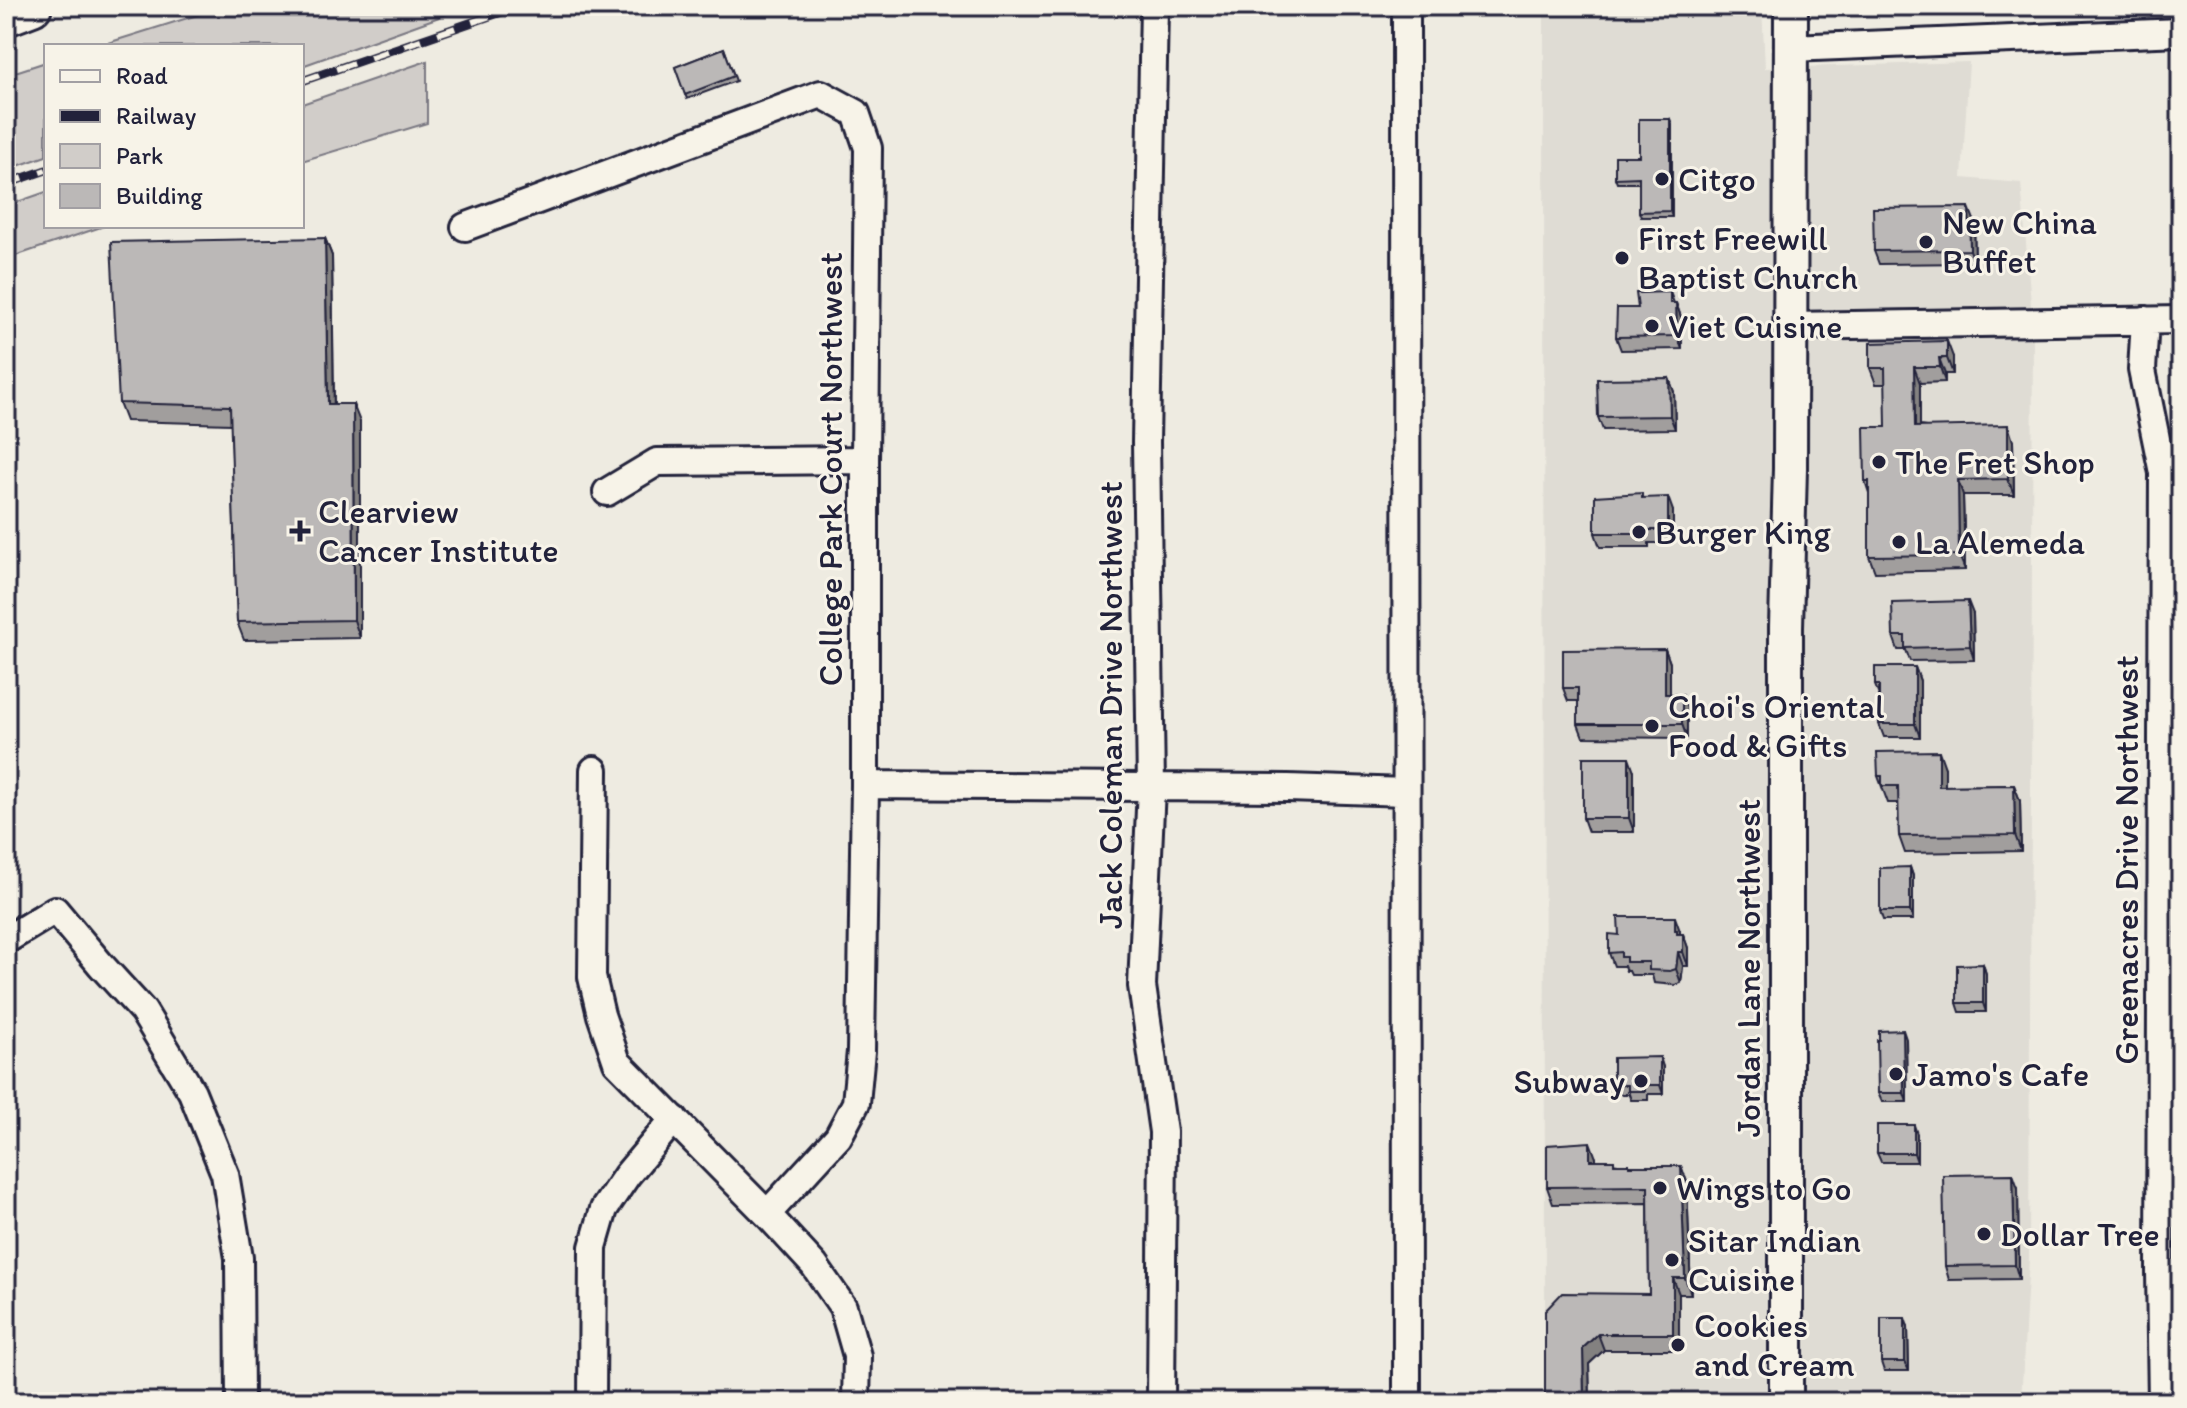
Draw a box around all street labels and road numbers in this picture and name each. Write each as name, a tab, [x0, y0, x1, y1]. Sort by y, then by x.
street label: College Park Court Northwest	[810, 252, 851, 686]
street label: Jack Coleman Drive Northwest	[1090, 481, 1131, 929]
street label: Greenacres Drive Northwest	[2106, 655, 2147, 1065]
street label: Jordan Lane Northwest	[1728, 799, 1769, 1137]

